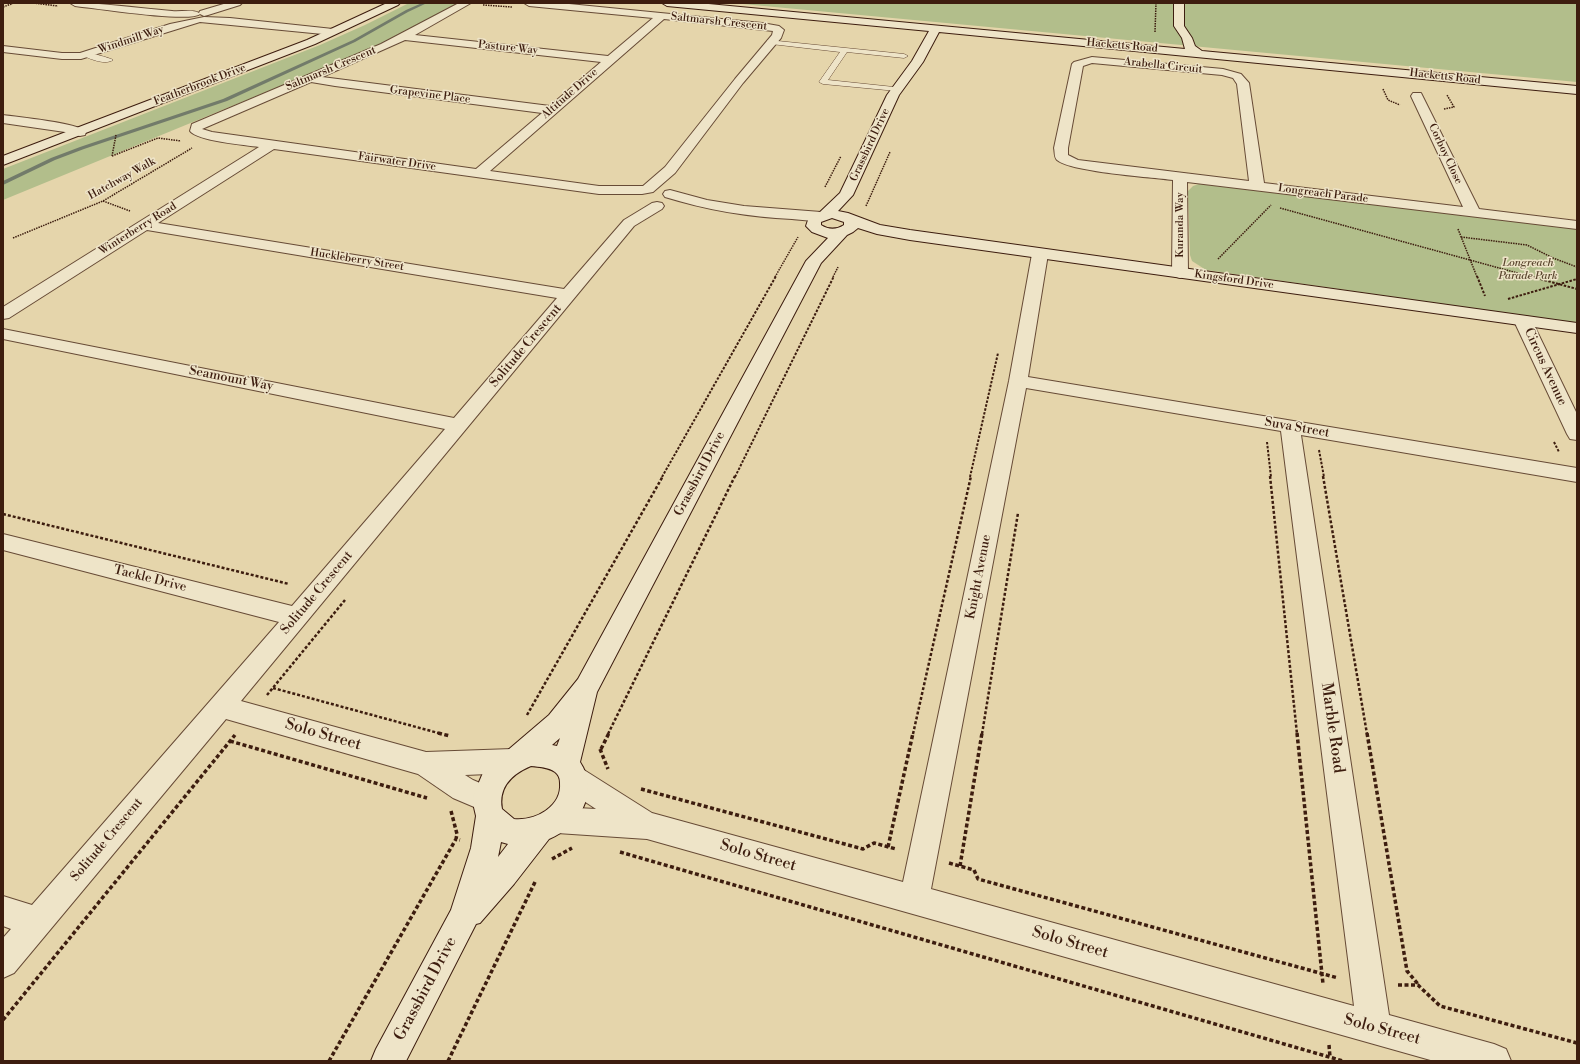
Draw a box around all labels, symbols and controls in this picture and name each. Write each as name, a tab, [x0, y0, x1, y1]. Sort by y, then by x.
street label: Saltmarsh Crescent	[670, 10, 768, 34]
street label: Windmill Way	[97, 23, 165, 57]
street label: Hacketts Road	[1086, 36, 1158, 56]
street label: Pasture Way	[477, 38, 539, 58]
street label: Saltmarsh Crescent	[284, 44, 378, 94]
street label: Arabella Circuit	[1123, 55, 1203, 77]
street label: Featherbrook Drive	[152, 61, 248, 109]
street label: Altitude Drive	[539, 66, 601, 122]
street label: Hacketts Road	[1409, 67, 1481, 87]
street label: Grapevine Place	[389, 84, 471, 106]
street label: Grassbird Drive	[847, 106, 893, 184]
street label: Corboy Close	[1425, 121, 1465, 187]
street label: Fairwater Drive	[357, 150, 437, 174]
street label: Hatchway Walk	[86, 155, 158, 203]
street label: Longreach Parade	[1277, 182, 1369, 206]
street label: Kuranda Way	[1173, 192, 1187, 258]
street label: Winterberry Road	[97, 200, 179, 258]
street label: Huckleberry Street	[309, 246, 405, 274]
park label: Longreach Parade Park	[1499, 256, 1557, 282]
street label: Kingsford Drive	[1194, 268, 1274, 292]
street label: Solitude Crescent	[487, 301, 565, 391]
street label: Circus Avenue	[1520, 326, 1570, 408]
street label: Seamount Way	[188, 363, 274, 395]
street label: Suva Street	[1263, 415, 1331, 441]
street label: Grassbird Drive	[671, 429, 729, 519]
street label: Knight Avenue	[963, 533, 995, 621]
street label: Solitude Crescent	[278, 548, 356, 638]
street label: Tackle Drive	[112, 562, 188, 596]
street label: Marble Road	[1316, 681, 1348, 775]
street label: Solo Street	[283, 715, 363, 755]
street label: Solitude Crescent	[68, 795, 146, 885]
street label: Solo Street	[718, 836, 798, 876]
street label: Solo Street	[1030, 923, 1110, 963]
street label: Grassbird Drive	[391, 934, 461, 1044]
street label: Solo Street	[1342, 1011, 1422, 1049]

